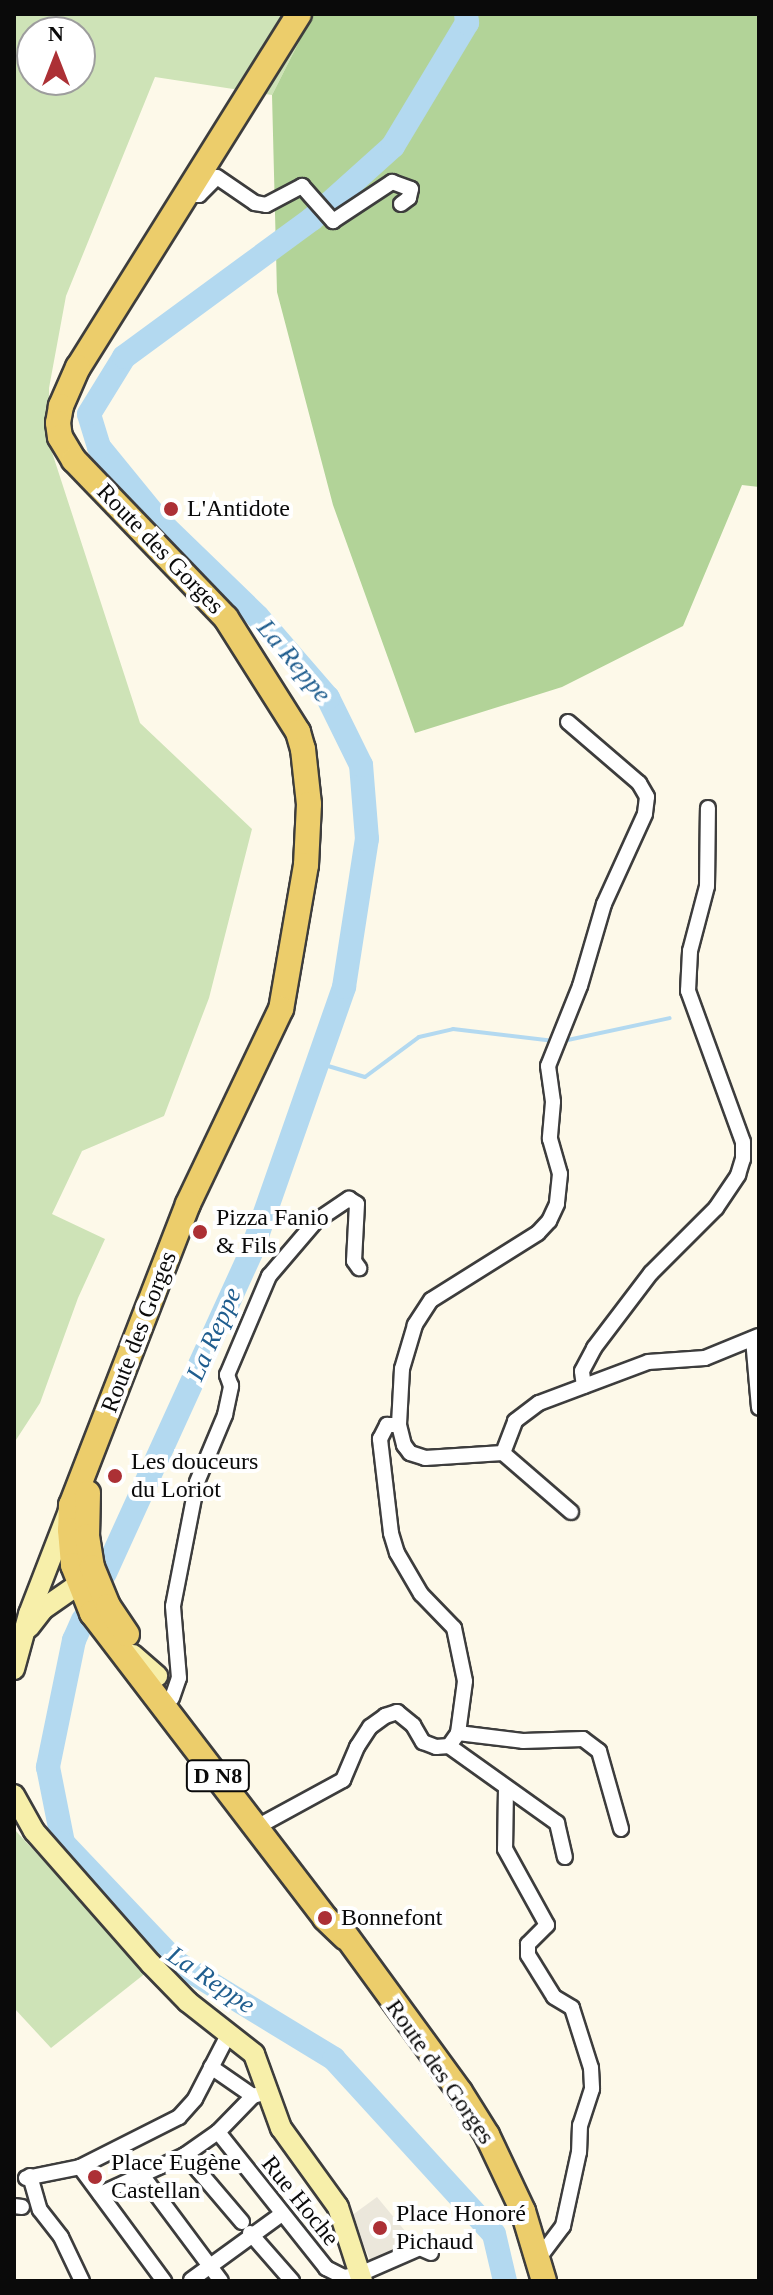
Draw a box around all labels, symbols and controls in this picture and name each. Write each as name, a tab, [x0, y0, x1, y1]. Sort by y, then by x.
north arrow	[16, 16, 96, 96]
text: N	[48, 21, 64, 46]
street label: Route des Gorges	[91, 478, 229, 620]
place label: L'Antidote	[187, 495, 290, 523]
marker: L'Antidote	[162, 500, 180, 518]
water label: La Reppe	[250, 613, 338, 709]
place label: Pizza Fanio & Fils	[216, 1204, 329, 1260]
marker: Pizza Fanio & Fils	[191, 1223, 209, 1241]
street label: Route des Gorges	[95, 1247, 183, 1417]
water label: La Reppe	[180, 1282, 248, 1386]
place label: Les douceurs du Loriot	[131, 1448, 258, 1504]
marker: Les douceurs du Loriot	[106, 1467, 124, 1485]
road number: D N8	[184, 1758, 252, 1794]
place label: Bonnefont	[341, 1904, 442, 1932]
marker: Bonnefont	[316, 1909, 334, 1927]
water label: La Reppe	[161, 1939, 261, 2021]
street label: Route des Gorges	[379, 1994, 501, 2150]
place label: Place Eugène Castellan	[111, 2149, 241, 2205]
street label: Rue Hoche	[255, 2150, 345, 2252]
marker: Place Eugène Castellan	[86, 2168, 104, 2186]
place label: Place Honoré Pichaud	[396, 2200, 526, 2256]
marker: Place Honoré Pichaud	[371, 2219, 389, 2237]

